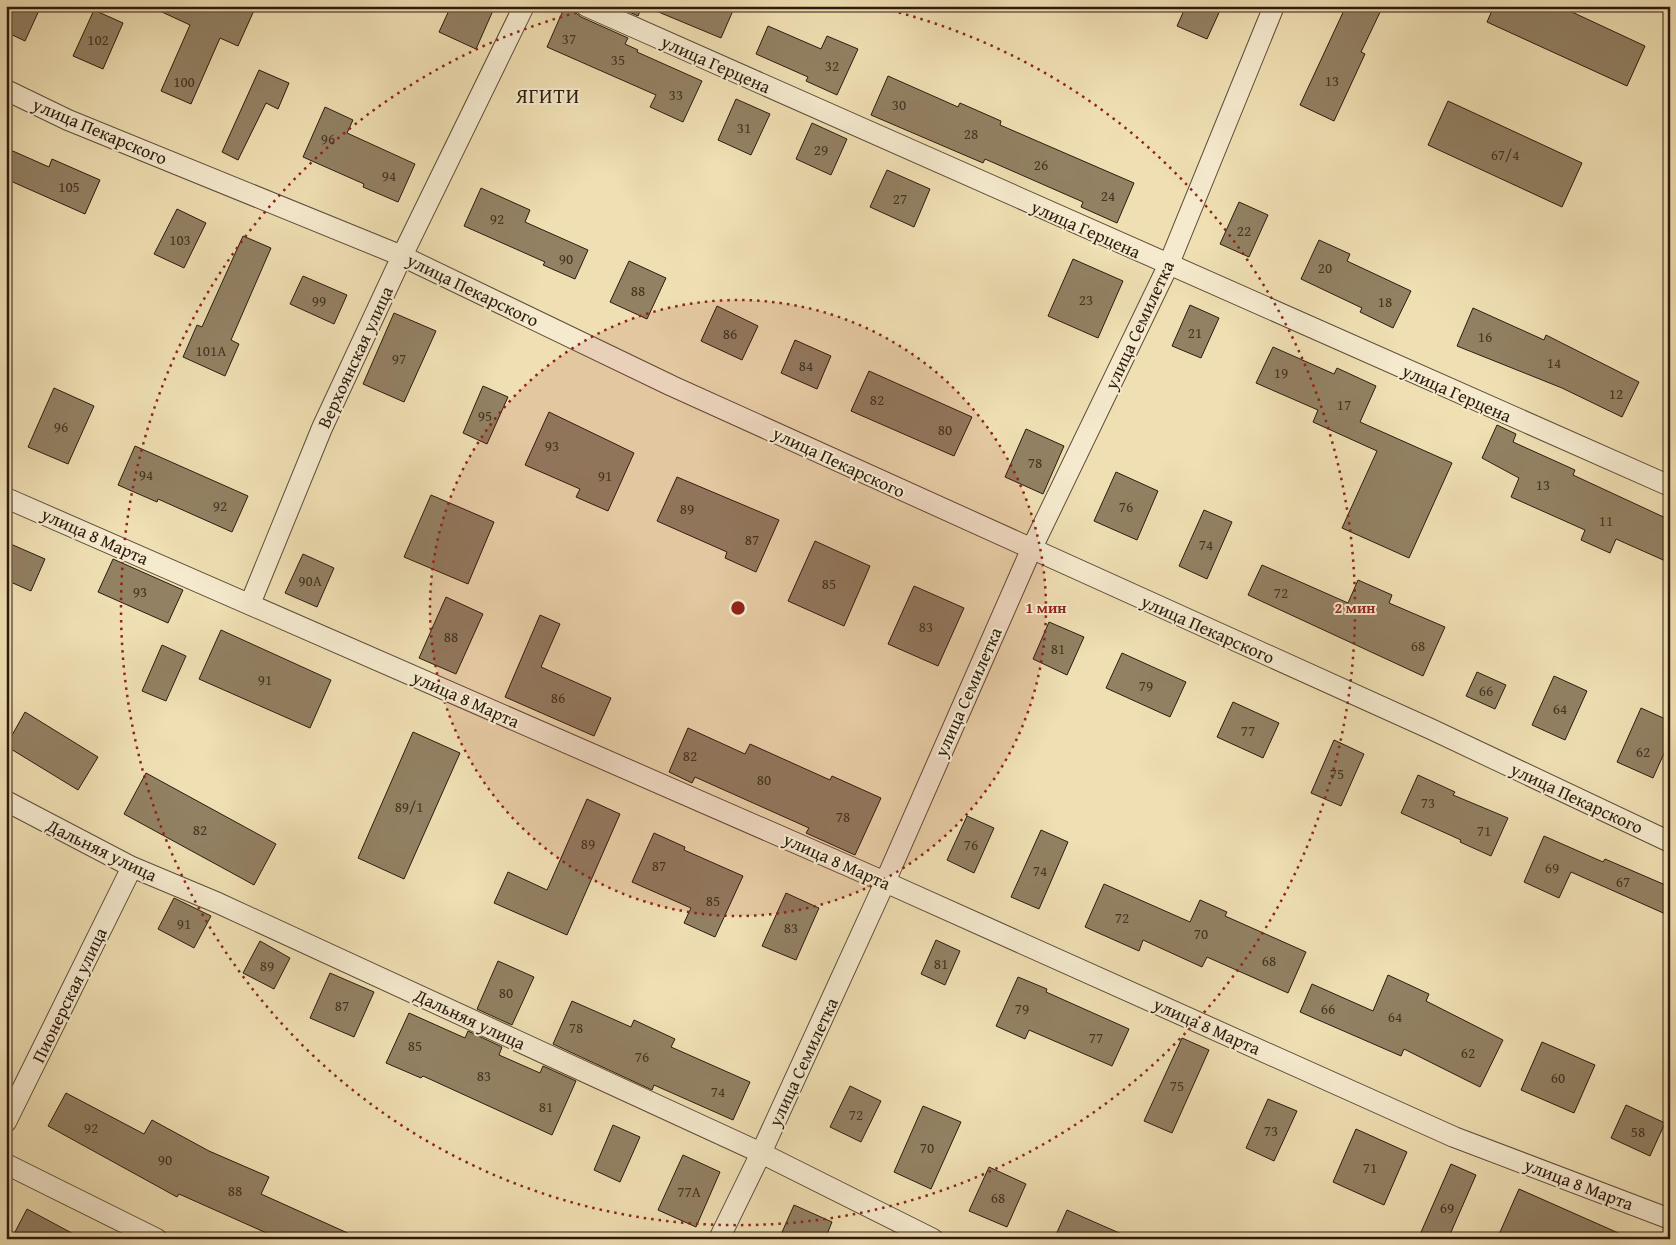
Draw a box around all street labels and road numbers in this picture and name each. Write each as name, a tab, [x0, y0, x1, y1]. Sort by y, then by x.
street label: улица Герцена	[656, 27, 775, 100]
street label: улица Пекарского	[28, 90, 171, 171]
street label: улица Герцена	[1026, 192, 1145, 265]
street label: улица Пекарского	[402, 246, 543, 334]
street label: улица Семилетка	[1097, 256, 1181, 395]
street label: Верхоянская улица	[310, 281, 400, 432]
street label: улица Герцена	[1397, 356, 1516, 429]
street label: улица Пекарского	[767, 419, 910, 505]
street label: улица 8 Марта	[36, 500, 153, 572]
street label: улица Пекарского	[1136, 587, 1279, 671]
street label: улица Семилетка	[927, 622, 1009, 762]
street label: улица 8 Марта	[407, 663, 524, 735]
street label: улица Пекарского	[1505, 755, 1648, 841]
street label: Дальняя улица	[41, 811, 162, 889]
street label: улица 8 Марта	[778, 825, 895, 897]
street label: Пионерская улица	[24, 922, 114, 1067]
street label: Дальняя улица	[409, 981, 530, 1057]
street label: улица 8 Марта	[1148, 990, 1265, 1062]
street label: улица Семилетка	[761, 993, 845, 1132]
street label: улица 8 Марта	[1520, 1150, 1638, 1217]

